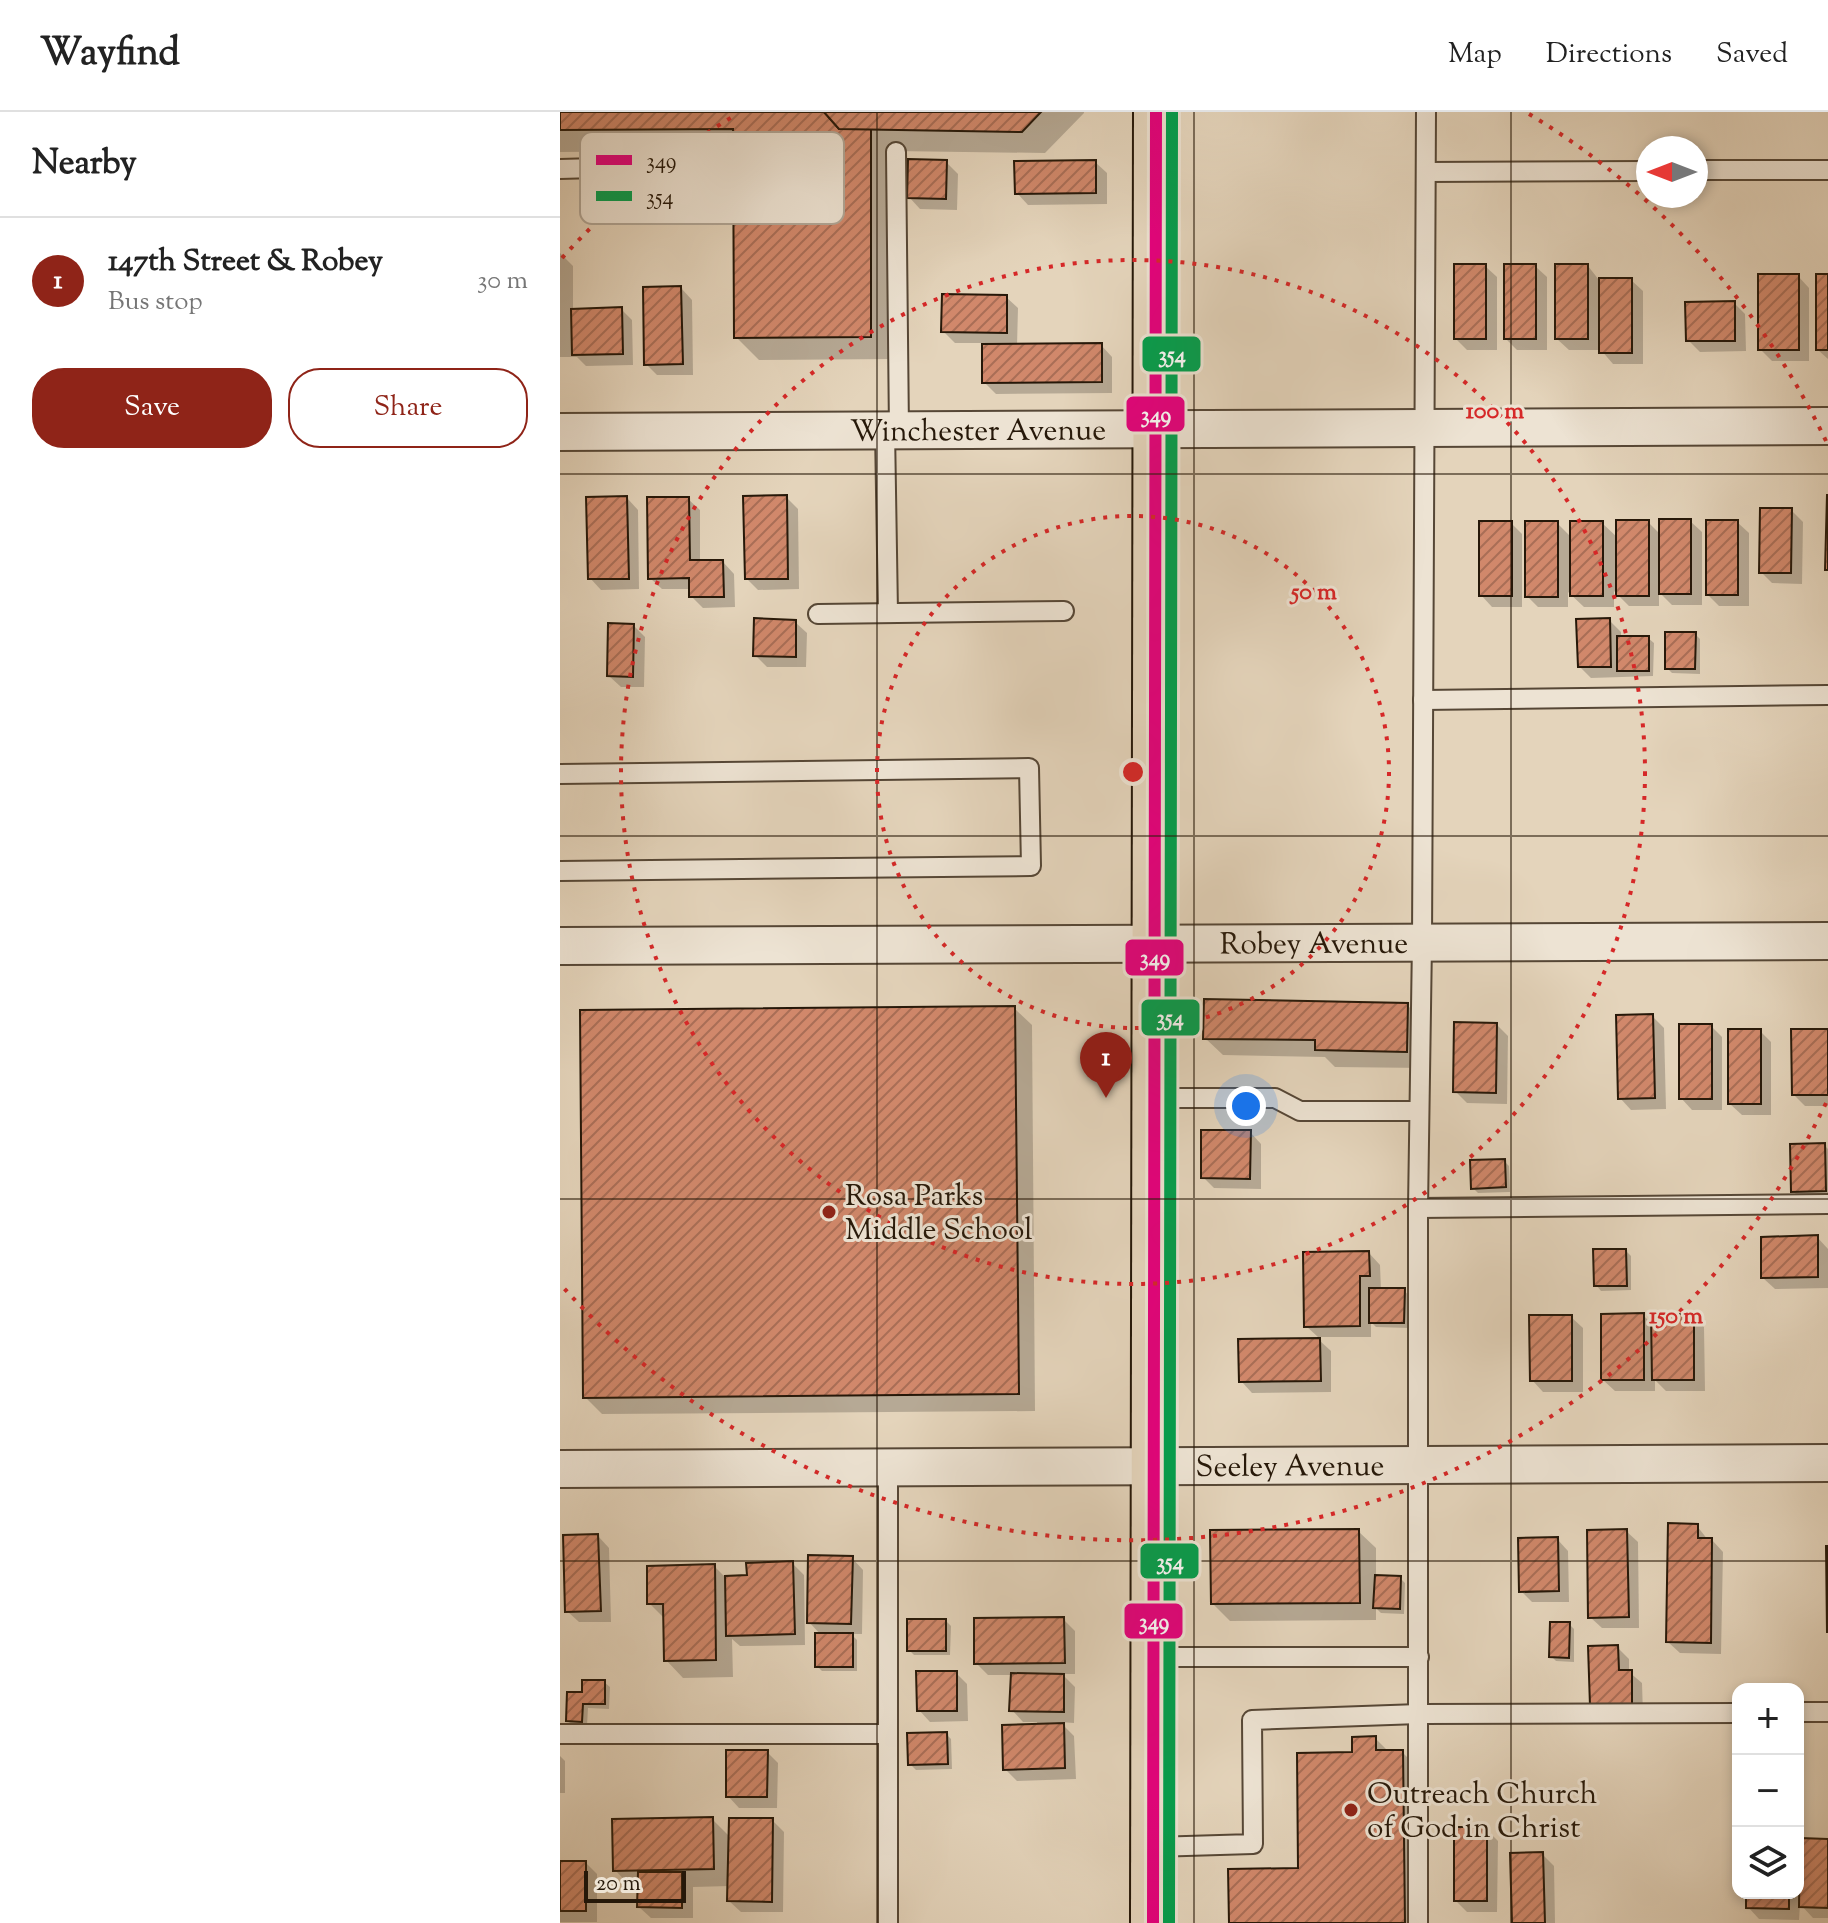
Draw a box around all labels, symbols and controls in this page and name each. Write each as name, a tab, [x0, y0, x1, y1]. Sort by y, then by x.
text: Wayfind	[40, 28, 180, 82]
text: Map	[1448, 35, 1502, 75]
text: Directions	[1546, 35, 1672, 75]
text: Saved	[1716, 35, 1788, 75]
legend	[580, 132, 844, 224]
north arrow	[1636, 136, 1708, 208]
text: Nearby	[32, 140, 137, 189]
text: 349	[646, 147, 676, 179]
text: 354	[646, 183, 674, 215]
text: 147th Street & Robey	[108, 241, 383, 284]
text: 1	[54, 263, 62, 300]
text: 30 m	[477, 263, 528, 300]
text: Bus stop	[108, 284, 203, 321]
line badge: 354	[1141, 335, 1202, 373]
text: 354	[1158, 341, 1186, 373]
button: Save	[32, 368, 272, 448]
button: Share	[288, 368, 528, 448]
line badge: 349	[1125, 395, 1186, 433]
text: 100 m	[1466, 395, 1524, 429]
text: 349	[1141, 401, 1172, 433]
street label: Winchester Avenue	[850, 410, 1106, 455]
text: 50 m	[1289, 576, 1337, 610]
centre of rings	[1119, 758, 1147, 786]
street label: Robey Avenue	[1220, 924, 1408, 967]
line badge: 349	[1124, 938, 1185, 977]
text: 349	[1140, 944, 1171, 976]
line badge: 354	[1140, 998, 1201, 1037]
text: 354	[1156, 1004, 1184, 1036]
pin: 1	[1080, 1032, 1132, 1098]
your location	[1226, 1086, 1266, 1126]
place label: Rosa Parks Middle School	[845, 1176, 1033, 1253]
marker: Rosa Parks Middle School	[820, 1203, 838, 1221]
text: 150 m	[1649, 1300, 1703, 1334]
street label: Seeley Avenue	[1195, 1446, 1385, 1490]
line badge: 354	[1139, 1542, 1200, 1580]
text: 354	[1156, 1548, 1184, 1580]
line badge: 349	[1123, 1602, 1184, 1640]
text: 349	[1139, 1608, 1170, 1640]
map controls	[1732, 1683, 1804, 1899]
button: +	[1732, 1683, 1804, 1755]
button: −	[1732, 1755, 1804, 1827]
place label: Outreach Church of God in Christ	[1367, 1774, 1598, 1851]
marker: Outreach Church of God in Christ	[1342, 1801, 1360, 1819]
button: layers	[1732, 1827, 1804, 1899]
scale bar	[584, 1867, 686, 1903]
text: 20 m	[596, 1869, 641, 1901]

